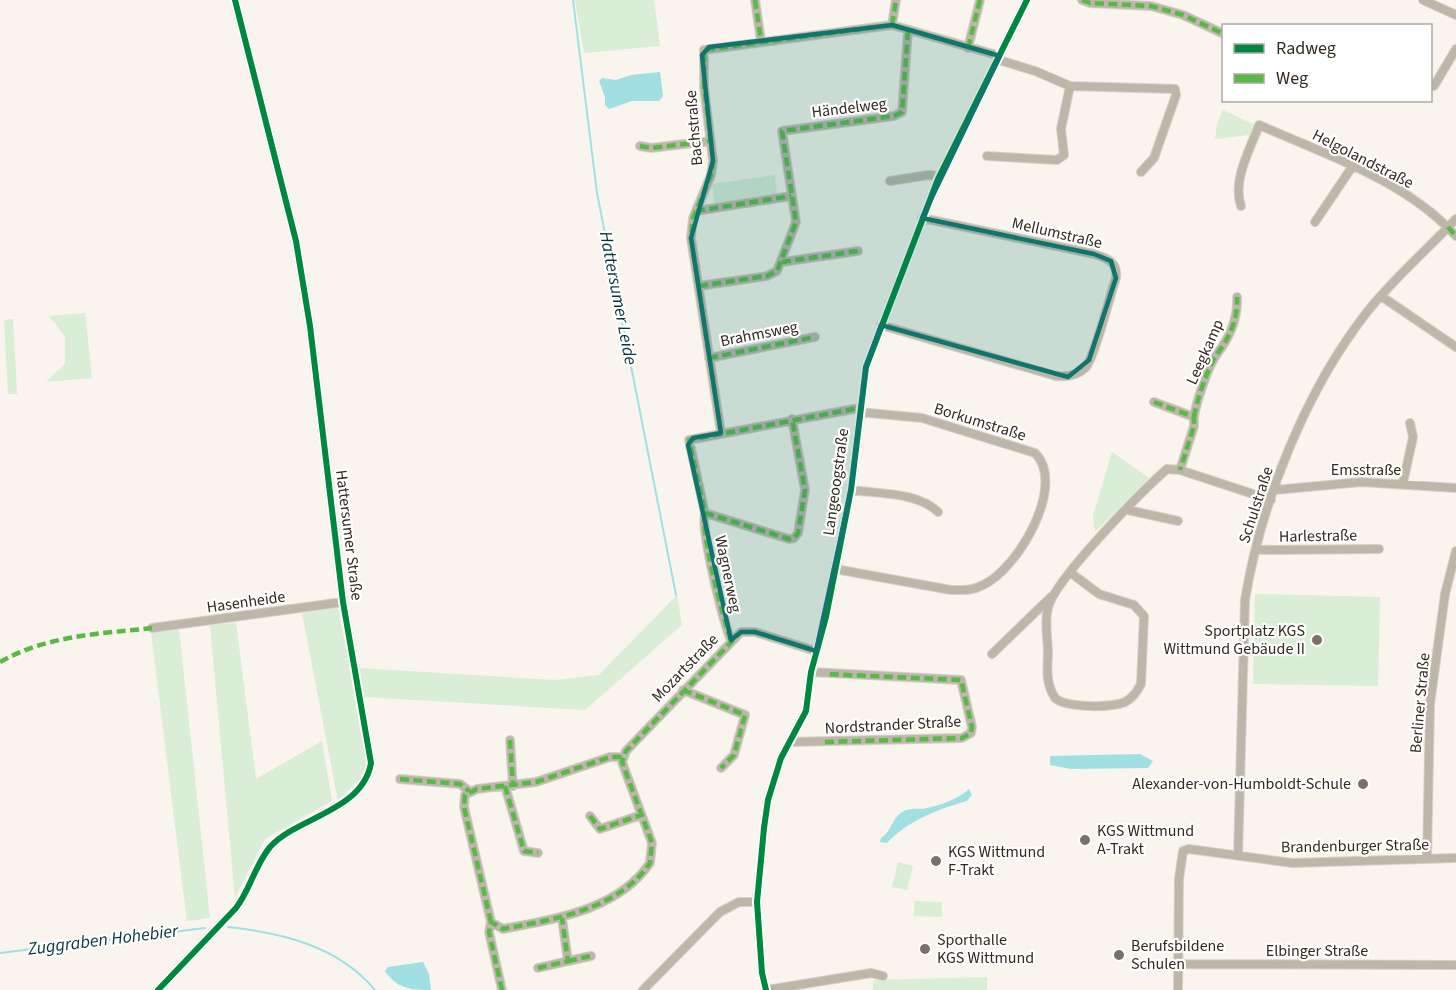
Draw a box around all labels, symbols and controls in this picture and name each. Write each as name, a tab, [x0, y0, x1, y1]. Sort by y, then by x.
legend	[1222, 24, 1432, 102]
text: Radweg	[1276, 36, 1336, 61]
text: Weg	[1276, 66, 1308, 91]
street label: Bachstraße	[680, 89, 708, 167]
street label: Händelweg	[810, 92, 888, 124]
street label: Helgolandstraße	[1309, 124, 1417, 194]
street label: Mellumstraße	[1010, 212, 1104, 254]
water label: Hattersumer Leide	[593, 229, 643, 367]
street label: Brahmsweg	[718, 316, 800, 352]
street label: Leegkamp	[1181, 316, 1229, 388]
street label: Borkumstraße	[931, 398, 1029, 446]
street label: Langeoogstraße	[818, 427, 854, 537]
street label: Emsstraße	[1331, 459, 1401, 481]
street label: Schulstraße	[1233, 464, 1279, 546]
street label: Hattersumer Straße	[330, 468, 368, 602]
street label: Harlestraße	[1279, 524, 1357, 548]
street label: Wagnerweg	[709, 533, 747, 615]
street label: Hasenheide	[205, 586, 287, 618]
place label: Sportplatz KGS Wittmund Gebäude II	[1164, 620, 1305, 660]
street label: Mozartstraße	[647, 629, 723, 707]
marker: Sportplatz KGS Wittmund Gebäude II	[1310, 633, 1324, 647]
street label: Berliner Straße	[1405, 652, 1435, 754]
street label: Nordstrander Straße	[824, 710, 962, 740]
place label: Alexander-von-Humboldt-Schule	[1132, 773, 1351, 795]
marker: Alexander-von-Humboldt-Schule	[1356, 777, 1370, 791]
place label: KGS Wittmund A-Trakt	[1097, 820, 1194, 860]
marker: KGS Wittmund A-Trakt	[1078, 833, 1092, 847]
street label: Brandenburger Straße	[1281, 834, 1429, 858]
place label: KGS Wittmund F-Trakt	[948, 841, 1045, 881]
marker: KGS Wittmund F-Trakt	[929, 854, 943, 868]
water label: Zuggraben Hohebier	[25, 918, 180, 962]
place label: Sporthalle KGS Wittmund	[937, 929, 1034, 969]
place label: Berufsbildene Schulen	[1131, 935, 1224, 975]
street label: Elbinger Straße	[1266, 940, 1368, 962]
marker: Sporthalle KGS Wittmund	[918, 942, 932, 956]
marker: Berufsbildene Schulen	[1112, 948, 1126, 962]

